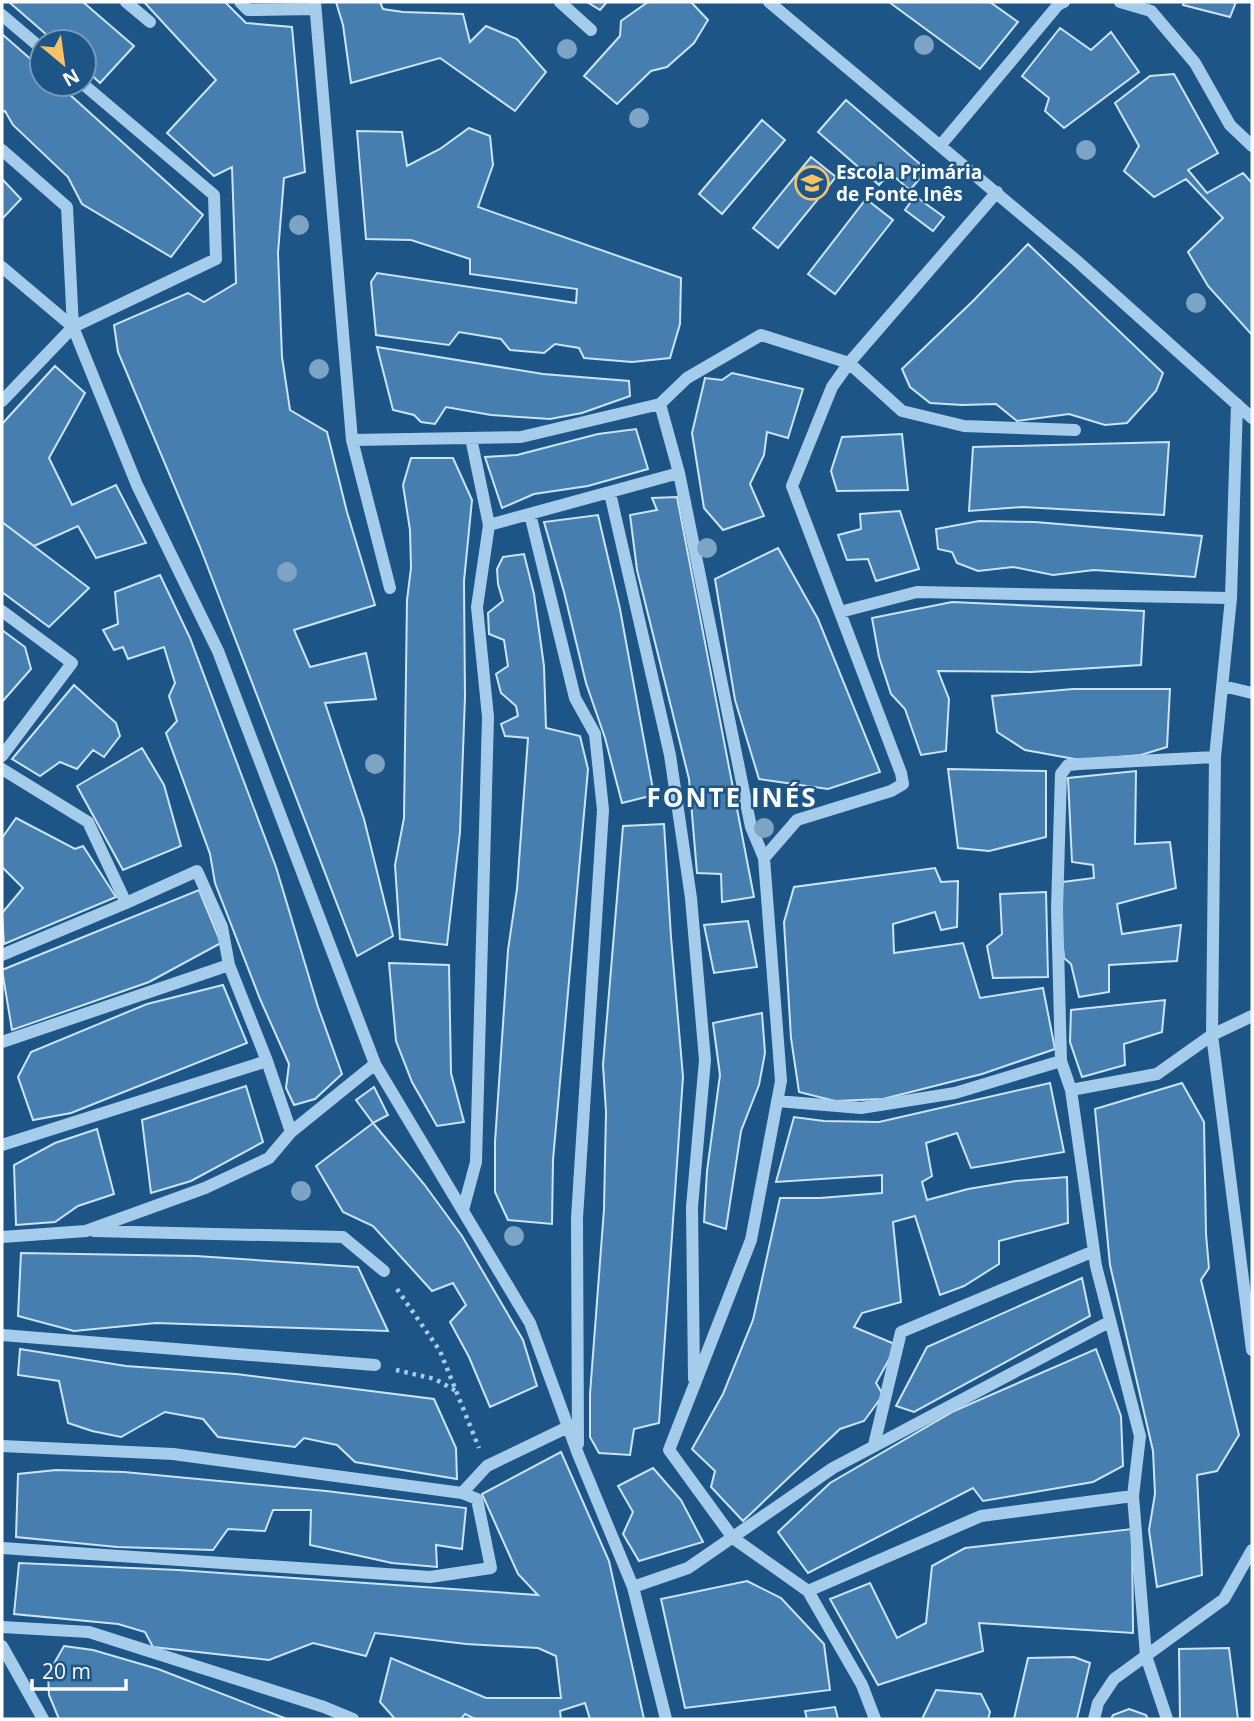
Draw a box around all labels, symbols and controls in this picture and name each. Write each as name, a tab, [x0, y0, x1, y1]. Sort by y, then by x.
north arrow	[28, 28, 98, 98]
text: N	[58, 63, 84, 93]
place label: Escola Primária de Fonte Inês	[836, 159, 982, 207]
school or university icon: Escola Primária de Fonte Inês	[793, 164, 831, 202]
district label: FONTE INÉS	[646, 779, 818, 815]
scale bar	[32, 1648, 126, 1692]
text: 20 m	[42, 1657, 91, 1685]

